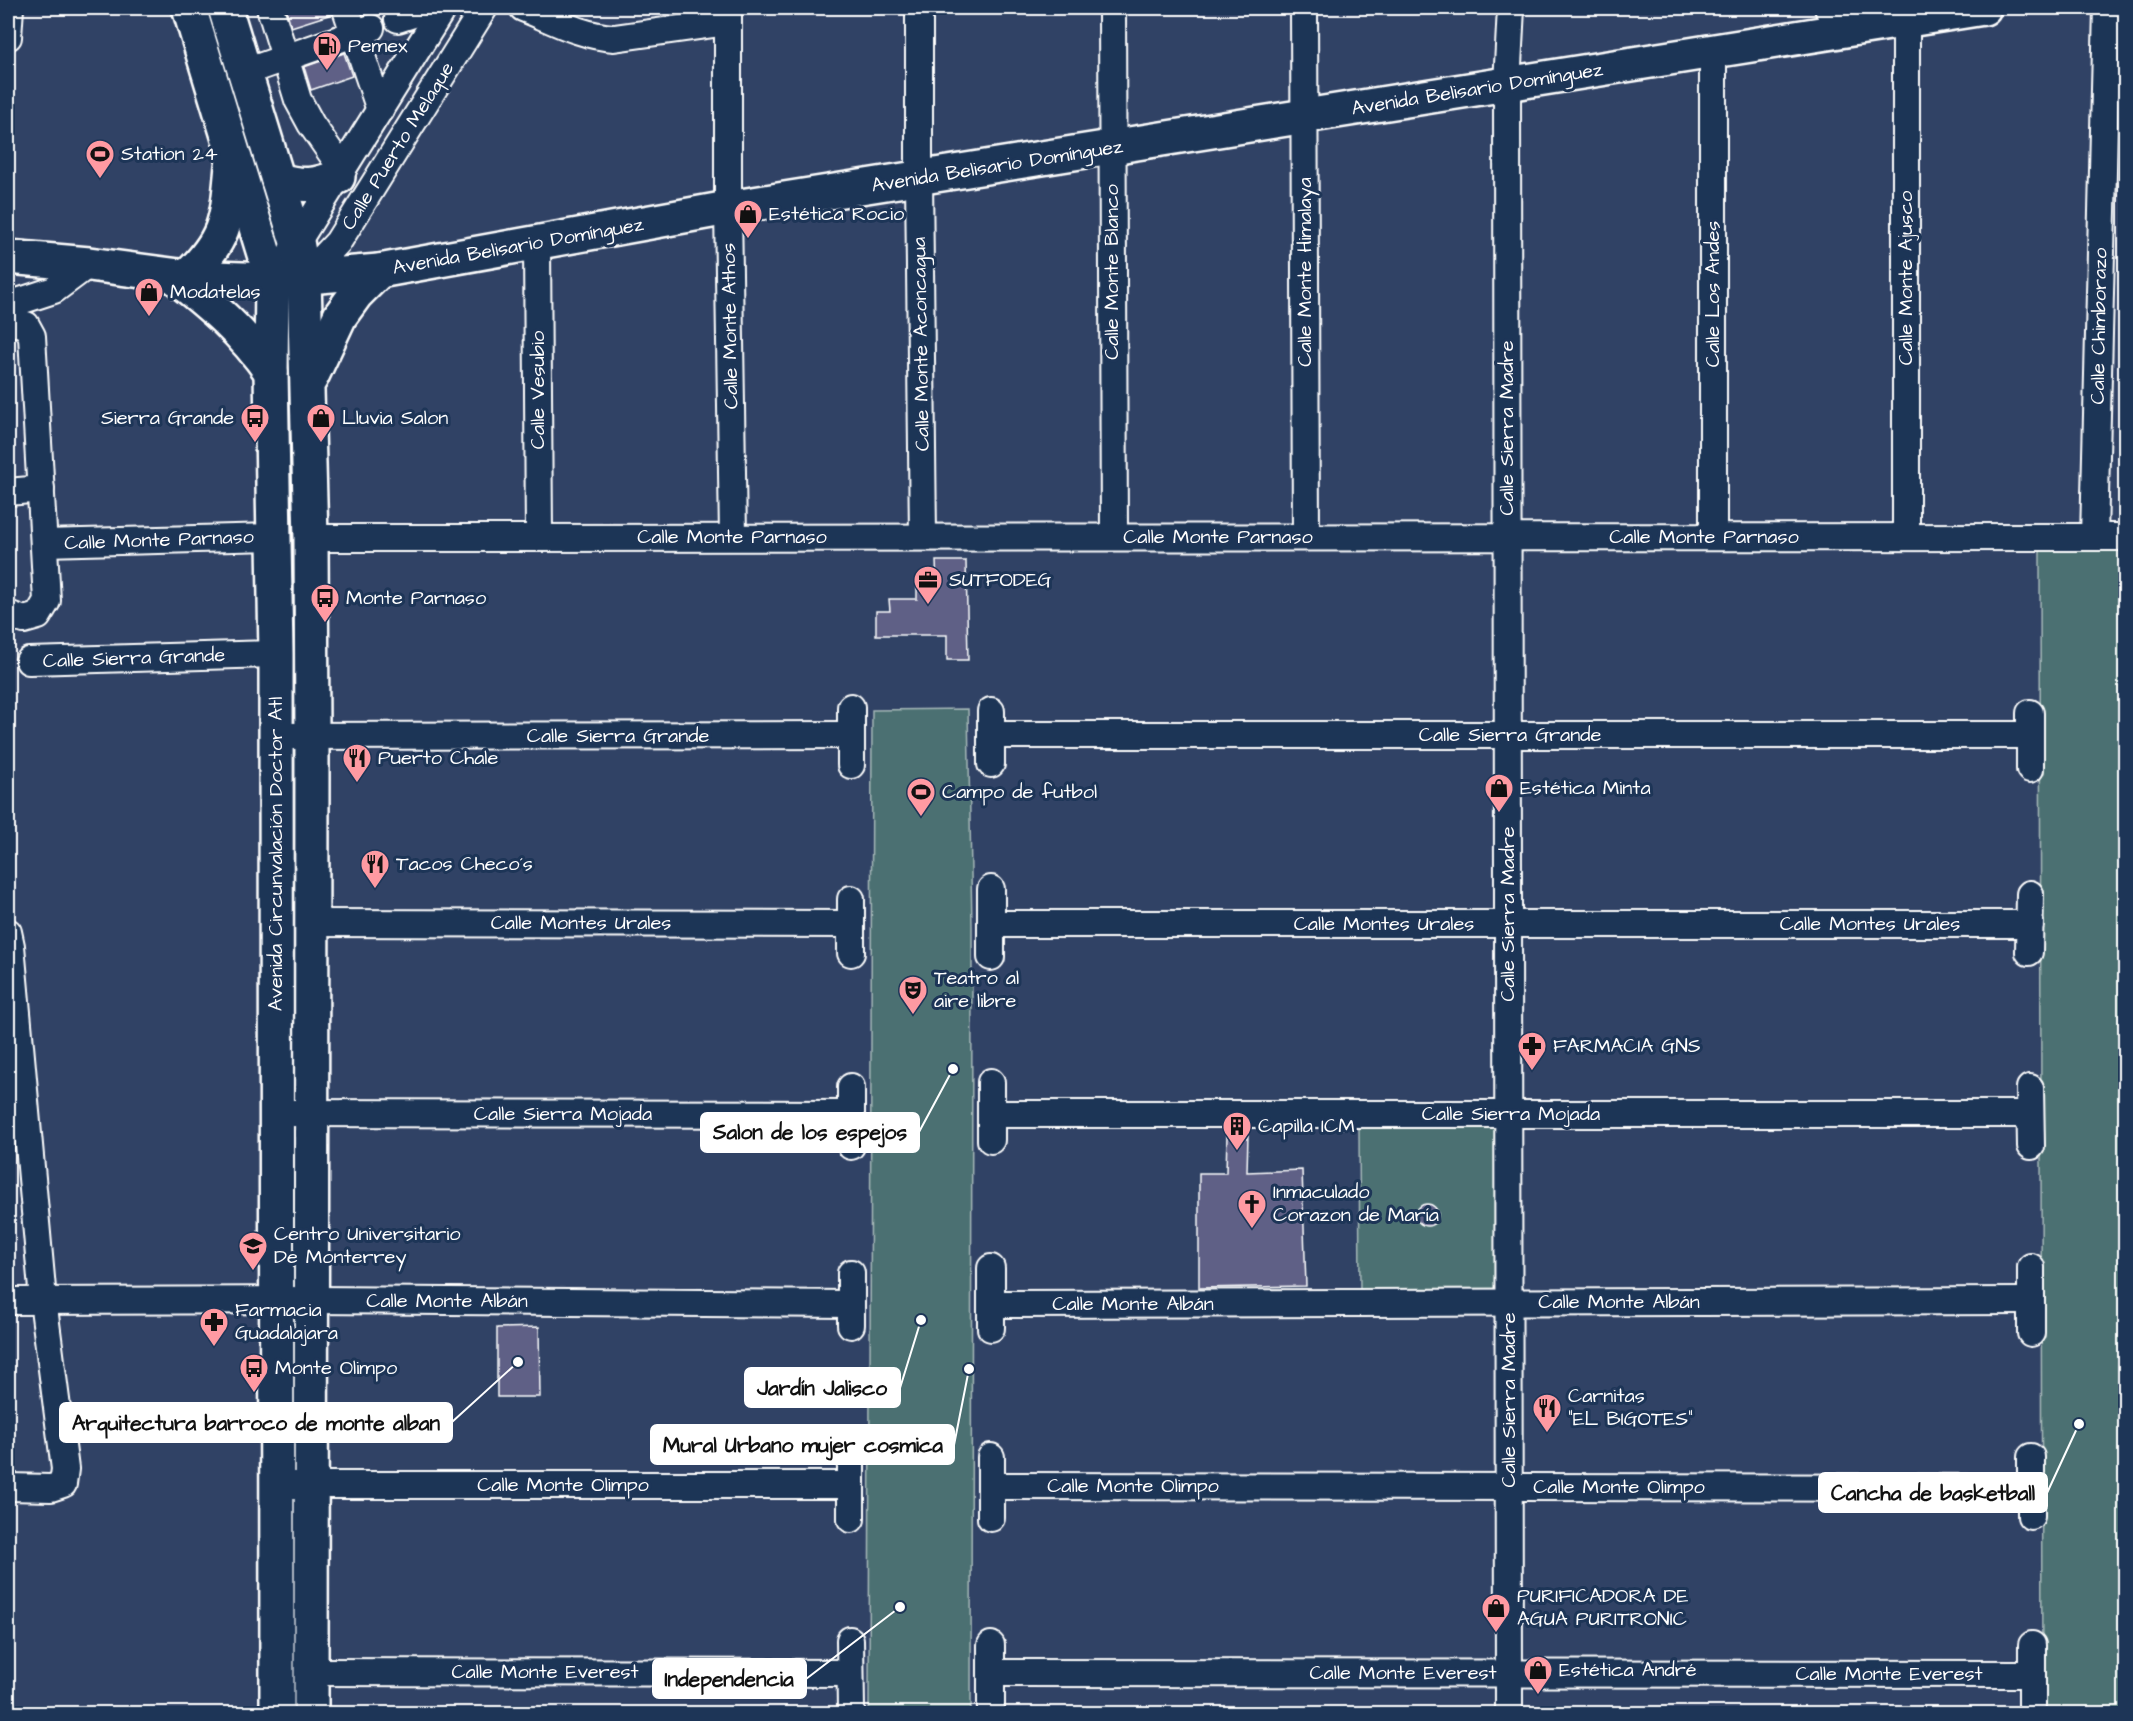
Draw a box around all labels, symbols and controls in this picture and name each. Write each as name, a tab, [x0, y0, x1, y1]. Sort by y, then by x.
fuel station icon: Pemex	[311, 30, 343, 72]
place label: Pemex	[348, 32, 408, 60]
street label: Avenida Belisario Domínguez	[1349, 55, 1605, 124]
street label: Calle Puerto Melaque	[335, 56, 461, 235]
street label: Avenida Belisario Domínguez	[869, 132, 1125, 201]
sports icon: Station 24	[84, 138, 116, 180]
place label: Station 24	[121, 140, 218, 168]
street label: Calle Monte Himalaya	[1291, 177, 1320, 367]
street label: Calle Monte Blanco	[1098, 184, 1126, 360]
street label: Calle Monte Ajusco	[1892, 191, 1920, 365]
shop icon: Estética Rocio	[732, 198, 764, 240]
place label: Estética Rocio	[769, 200, 904, 228]
street label: Avenida Belisario Domínguez	[390, 210, 646, 283]
street label: Calle Los Andes	[1699, 221, 1727, 367]
street label: Calle Monte Aconcagua	[905, 237, 938, 451]
street label: Calle Monte Athos	[715, 243, 745, 409]
street label: Calle Chimborazo	[2084, 247, 2114, 405]
shop icon: Modatelas	[133, 276, 165, 318]
place label: Modatelas	[170, 278, 261, 306]
street label: Calle Vesubio	[524, 331, 552, 449]
street label: Calle Sierra Madre	[1493, 340, 1521, 516]
bus stop icon: Sierra Grande	[239, 402, 271, 444]
shop icon: Lluvia Salon	[305, 402, 337, 444]
place label: Sierra Grande	[101, 404, 234, 432]
place label: Lluvia Salon	[342, 404, 448, 432]
street label: Calle Monte Parnaso	[64, 523, 254, 557]
street label: Calle Monte Parnaso	[637, 523, 827, 551]
street label: Calle Monte Parnaso	[1123, 523, 1313, 551]
street label: Calle Monte Parnaso	[1609, 523, 1799, 551]
office icon: SUTFODEG	[912, 564, 944, 606]
place label: SUTFODEG	[949, 566, 1052, 594]
bus stop icon: Monte Parnaso	[309, 582, 341, 624]
place label: Monte Parnaso	[346, 584, 486, 612]
street label: Calle Sierra Grande	[42, 641, 226, 675]
street label: Avenida Circunvalación Doctor Atl	[262, 697, 290, 1011]
street label: Calle Sierra Grande	[1419, 721, 1601, 749]
street label: Calle Sierra Grande	[527, 722, 709, 750]
restaurant icon: Puerto Chale	[341, 742, 373, 784]
place label: Puerto Chale	[378, 744, 498, 772]
shop icon: Estética Minta	[1483, 772, 1515, 814]
place label: Estética Minta	[1520, 774, 1651, 802]
sports icon: Campo de futbol	[905, 776, 937, 818]
place label: Campo de futbol	[942, 778, 1097, 806]
street label: Calle Sierra Madre	[1494, 826, 1522, 1002]
restaurant icon: Tacos Checo´s	[359, 848, 391, 890]
place label: Tacos Checo´s	[396, 850, 533, 878]
street label: Calle Montes Urales	[491, 909, 671, 937]
street label: Calle Montes Urales	[1294, 910, 1474, 938]
street label: Calle Montes Urales	[1780, 910, 1960, 938]
place label: Teatro al aire libre	[934, 964, 1019, 1015]
theatre icon: Teatro al aire libre	[897, 974, 929, 1016]
pharmacy icon: FARMACIA GNS	[1516, 1030, 1548, 1072]
place label: FARMACIA GNS	[1553, 1032, 1701, 1060]
street label: Calle Sierra Mojada	[474, 1100, 652, 1128]
street label: Calle Sierra Mojada	[1422, 1100, 1600, 1128]
building icon: Capilla ICM	[1221, 1110, 1253, 1152]
place label: Capilla ICM	[1258, 1112, 1355, 1140]
callout: Salon de los espejos	[701, 1113, 919, 1152]
text: Salon de los espejos	[712, 1118, 907, 1148]
place label: Inmaculado Corazon de María	[1273, 1178, 1439, 1229]
church icon: Inmaculado Corazon de María	[1236, 1188, 1268, 1230]
place label: Centro Universitario De Monterrey	[274, 1220, 460, 1272]
school or university icon: Centro Universitario De Monterrey	[237, 1230, 269, 1272]
street label: Calle Monte Albán	[366, 1287, 528, 1315]
street label: Calle Monte Albán	[1538, 1288, 1700, 1316]
street label: Calle Monte Albán	[1052, 1290, 1214, 1318]
place label: Farmacia Guadalajara	[235, 1296, 338, 1347]
pharmacy icon: Farmacia Guadalajara	[198, 1306, 230, 1348]
street label: Calle Sierra Madre	[1495, 1312, 1523, 1488]
bus stop icon: Monte Olimpo	[238, 1352, 270, 1394]
place label: Monte Olimpo	[275, 1354, 397, 1382]
callout: Jardín Jalisco	[745, 1368, 900, 1407]
text: Jardín Jalisco	[756, 1374, 887, 1403]
place label: Carnitas "EL BIGOTES"	[1568, 1382, 1693, 1433]
restaurant icon: Carnitas "EL BIGOTES"	[1531, 1392, 1563, 1434]
callout: Arquitectura barroco de monte alban	[60, 1403, 452, 1442]
text: Arquitectura barroco de monte alban	[72, 1409, 441, 1439]
callout: Mural Urbano mujer cosmica	[651, 1425, 954, 1464]
text: Mural Urbano mujer cosmica	[663, 1431, 943, 1461]
street label: Calle Monte Olimpo	[477, 1471, 649, 1499]
street label: Calle Monte Olimpo	[1047, 1472, 1219, 1500]
street label: Calle Monte Olimpo	[1533, 1473, 1705, 1501]
callout: Cancha de basketball	[1819, 1473, 2047, 1512]
text: Cancha de basketball	[1831, 1479, 2036, 1508]
place label: PURIFICADORA DE AGUA PURITRONIC	[1517, 1582, 1689, 1633]
shop icon: PURIFICADORA DE AGUA PURITRONIC	[1480, 1592, 1512, 1634]
shop icon: Estética André	[1522, 1654, 1554, 1696]
place label: Estética André	[1559, 1656, 1697, 1684]
street label: Calle Monte Everest	[451, 1658, 639, 1686]
callout: Independencia	[653, 1659, 806, 1698]
street label: Calle Monte Everest	[1309, 1659, 1497, 1687]
street label: Calle Monte Everest	[1795, 1660, 1983, 1688]
text: Independencia	[664, 1665, 794, 1695]

